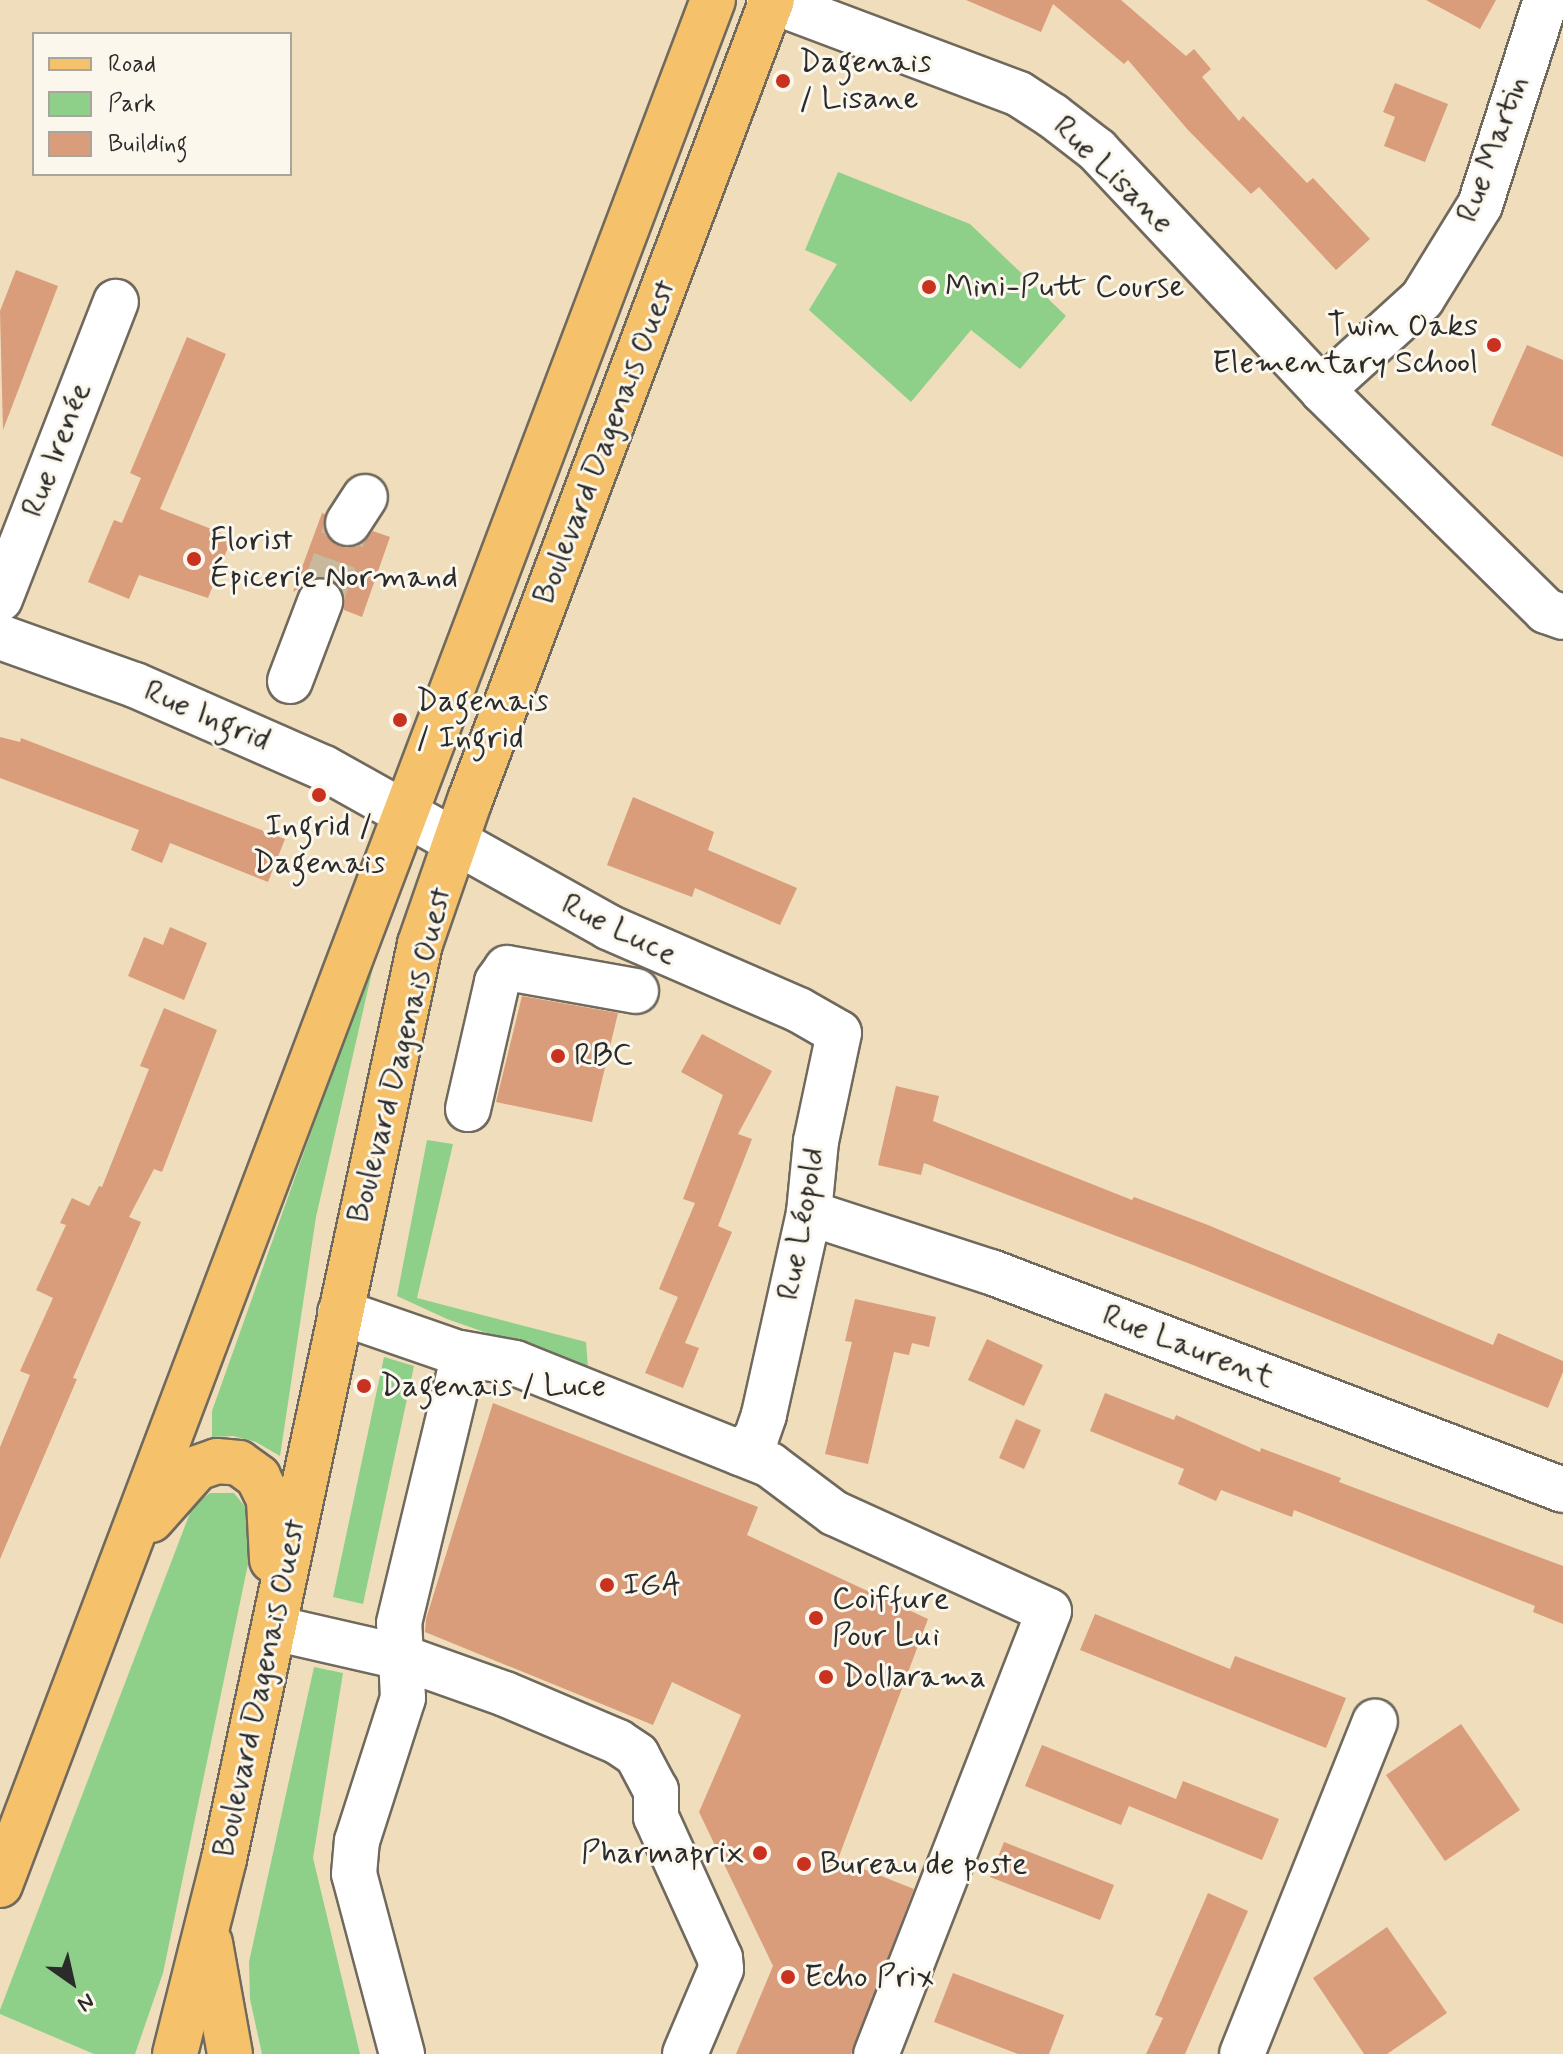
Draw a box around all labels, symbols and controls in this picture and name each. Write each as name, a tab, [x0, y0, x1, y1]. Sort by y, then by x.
legend	[32, 32, 292, 176]
place label: Dagenais / Lisane	[799, 44, 932, 119]
text: Road	[108, 49, 156, 80]
marker: Dagenais / Lisane	[774, 72, 792, 90]
street label: Rue Martin	[1449, 72, 1537, 226]
text: Park	[108, 89, 156, 120]
street label: Rue Lisane	[1045, 108, 1181, 242]
text: Building	[108, 129, 188, 160]
place label: Mini-Putt Course	[945, 268, 1184, 306]
street label: Boulevard Dagenais Ouest	[525, 274, 685, 610]
marker: Mini-Putt Course	[920, 278, 938, 296]
place label: Twin Oaks Elementary School	[1212, 308, 1478, 383]
marker: Twin Oaks Elementary School	[1485, 336, 1503, 354]
street label: Rue Irenée	[13, 374, 101, 526]
place label: Florist Épicerie Normand	[210, 522, 455, 597]
marker: Florist Épicerie Normand	[185, 550, 203, 568]
street label: Rue Ingrid	[135, 671, 279, 761]
place label: Dagenais / Ingrid	[416, 683, 549, 758]
marker: Dagenais / Ingrid	[391, 711, 409, 729]
marker: Ingrid / Dagenais	[310, 786, 328, 804]
place label: Ingrid / Dagenais	[253, 808, 385, 883]
street label: Boulevard Dagenais Ouest	[340, 883, 460, 1227]
street label: Rue Luce	[557, 887, 681, 973]
place label: RBC	[574, 1037, 633, 1075]
marker: RBC	[549, 1047, 567, 1065]
street label: Rue Léopold	[770, 1145, 834, 1303]
street label: Rue Laurent	[1100, 1298, 1276, 1396]
place label: Dagenais / Luce	[380, 1367, 606, 1405]
marker: Dagenais / Luce	[355, 1377, 373, 1395]
street label: Boulevard Dagenais Ouest	[205, 1515, 315, 1861]
place label: IGA	[623, 1566, 681, 1604]
marker: IGA	[598, 1576, 616, 1594]
place label: Coiffure Pour Lui	[832, 1581, 949, 1656]
marker: Coiffure Pour Lui	[807, 1609, 825, 1627]
place label: Dollarama	[842, 1658, 986, 1696]
marker: Dollarama	[817, 1668, 835, 1686]
place label: Pharmaprix	[581, 1834, 744, 1872]
marker: Pharmaprix	[751, 1844, 769, 1862]
place label: Bureau de poste	[820, 1845, 1029, 1883]
marker: Bureau de poste	[795, 1855, 813, 1873]
north arrow	[32, 1942, 112, 2022]
place label: Echo Prix	[804, 1958, 934, 1996]
marker: Echo Prix	[779, 1968, 797, 1986]
text: N	[72, 1986, 99, 2018]

